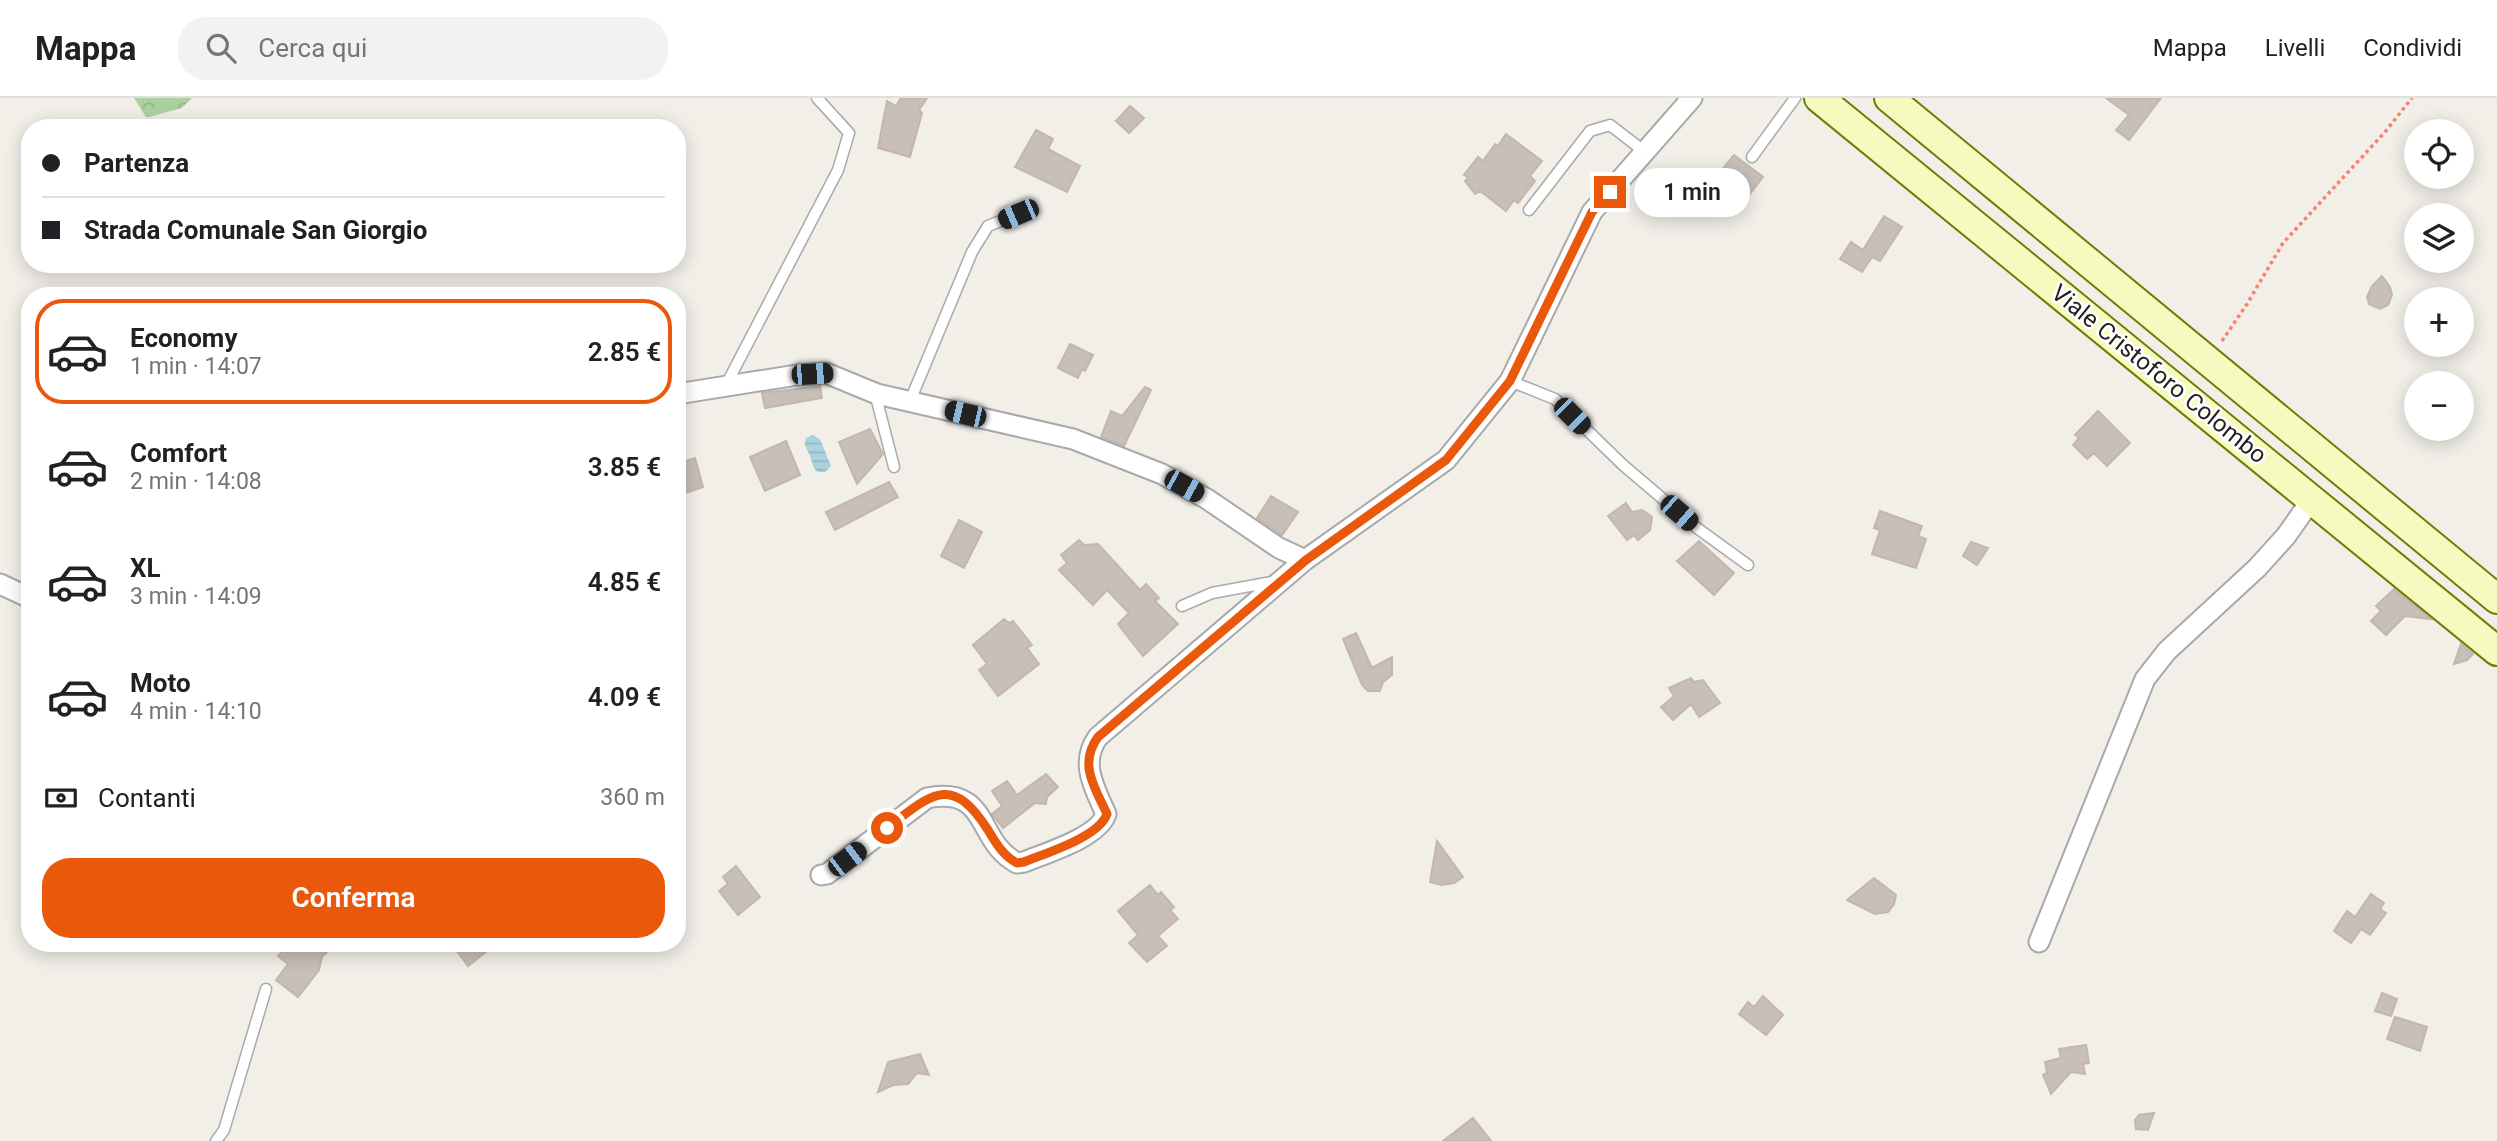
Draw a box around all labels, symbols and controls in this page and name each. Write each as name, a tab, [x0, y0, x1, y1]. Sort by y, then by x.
search box	[178, 17, 668, 80]
text: Mappa	[35, 29, 136, 68]
icon: search	[202, 29, 240, 67]
text: Cerca qui	[258, 33, 367, 63]
text: Mappa	[2153, 34, 2227, 62]
text: Livelli	[2265, 34, 2325, 62]
text: Condividi	[2363, 34, 2462, 62]
map controls	[2404, 119, 2474, 441]
button: locate	[2404, 119, 2474, 189]
text: Partenza	[84, 148, 189, 178]
callout: 1 min	[1634, 168, 1750, 217]
route end	[1594, 176, 1626, 208]
text: 1 min	[1663, 179, 1721, 206]
car	[995, 196, 1042, 232]
button: layers	[2404, 203, 2474, 273]
text: Strada Comunale San Giorgio	[84, 215, 427, 245]
street label: Viale Cristoforo Colombo	[2046, 279, 2272, 469]
button: +	[2404, 287, 2474, 357]
icon: car	[46, 320, 109, 383]
text: Economy	[130, 323, 237, 353]
text: 2.85 €	[588, 337, 661, 367]
text: 1 min · 14:07	[130, 353, 262, 380]
car	[791, 362, 834, 386]
button: −	[2404, 371, 2474, 441]
car	[1550, 394, 1595, 438]
car	[943, 399, 988, 429]
icon: car	[46, 435, 109, 498]
text: Comfort	[130, 438, 227, 468]
text: 3.85 €	[588, 452, 661, 482]
car	[1161, 467, 1208, 505]
text: 2 min · 14:08	[130, 468, 262, 495]
car	[1657, 491, 1702, 535]
icon: car	[46, 550, 109, 613]
text: XL	[130, 553, 161, 583]
text: 4.85 €	[588, 567, 661, 597]
text: 3 min · 14:09	[130, 583, 262, 610]
icon: car	[46, 665, 109, 728]
text: Moto	[130, 668, 191, 698]
text: 4.09 €	[588, 682, 661, 712]
text: 4 min · 14:10	[130, 698, 262, 725]
icon: cash	[42, 779, 80, 817]
text: Contanti	[98, 783, 196, 813]
text: 360 m	[600, 784, 665, 811]
route start	[871, 812, 903, 844]
car	[824, 838, 871, 880]
button: Conferma	[42, 858, 665, 938]

